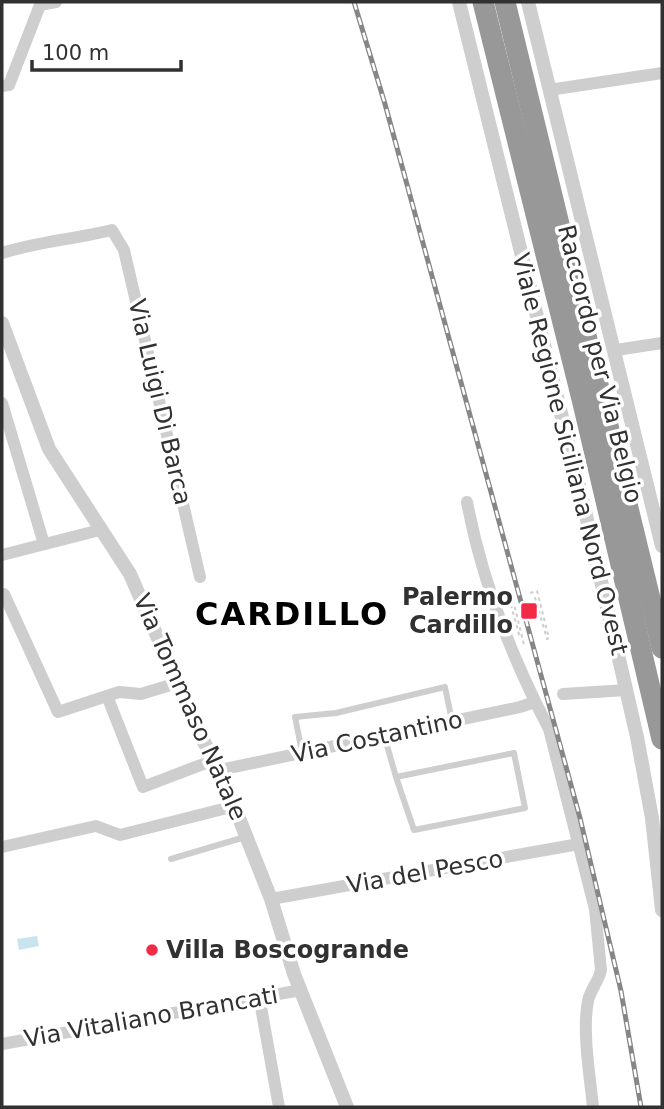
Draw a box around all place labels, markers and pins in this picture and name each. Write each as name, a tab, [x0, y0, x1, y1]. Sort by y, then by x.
place label: Palermo Cardillo	[402, 583, 513, 639]
marker: Palermo Cardillo	[519, 601, 539, 621]
place label: Villa Boscogrande	[166, 936, 409, 964]
marker: Villa Boscogrande	[144, 942, 160, 958]

